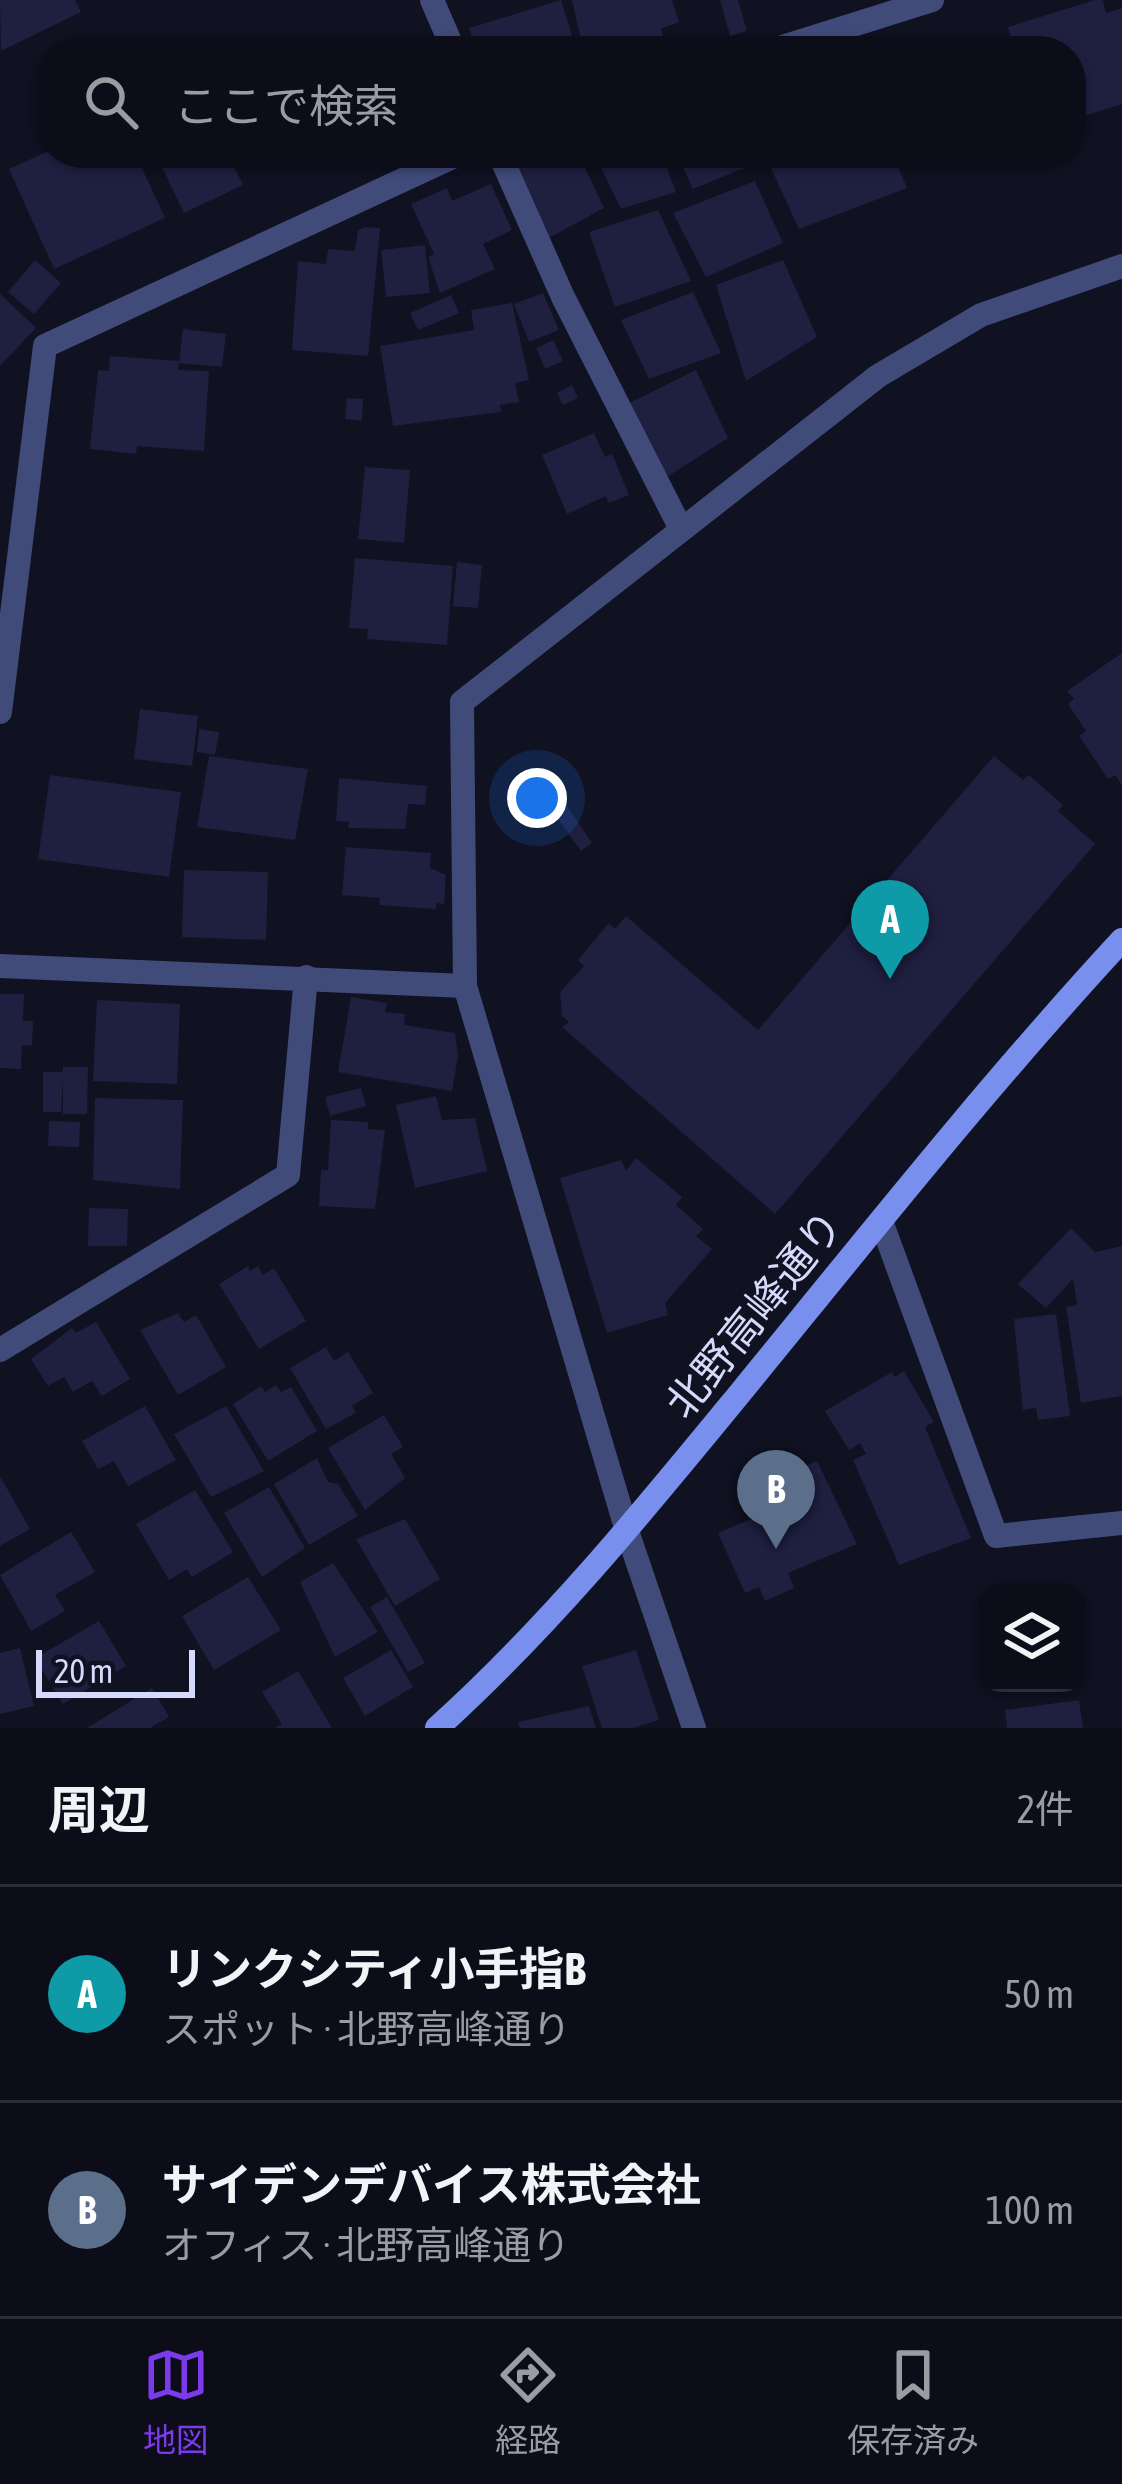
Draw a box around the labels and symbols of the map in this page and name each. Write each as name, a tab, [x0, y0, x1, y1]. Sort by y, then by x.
your location	[507, 768, 567, 828]
pin: A	[851, 880, 929, 979]
street label: 北野高峰通り	[656, 1201, 852, 1427]
pin: B	[737, 1450, 815, 1549]
scale bar	[36, 1644, 195, 1697]

